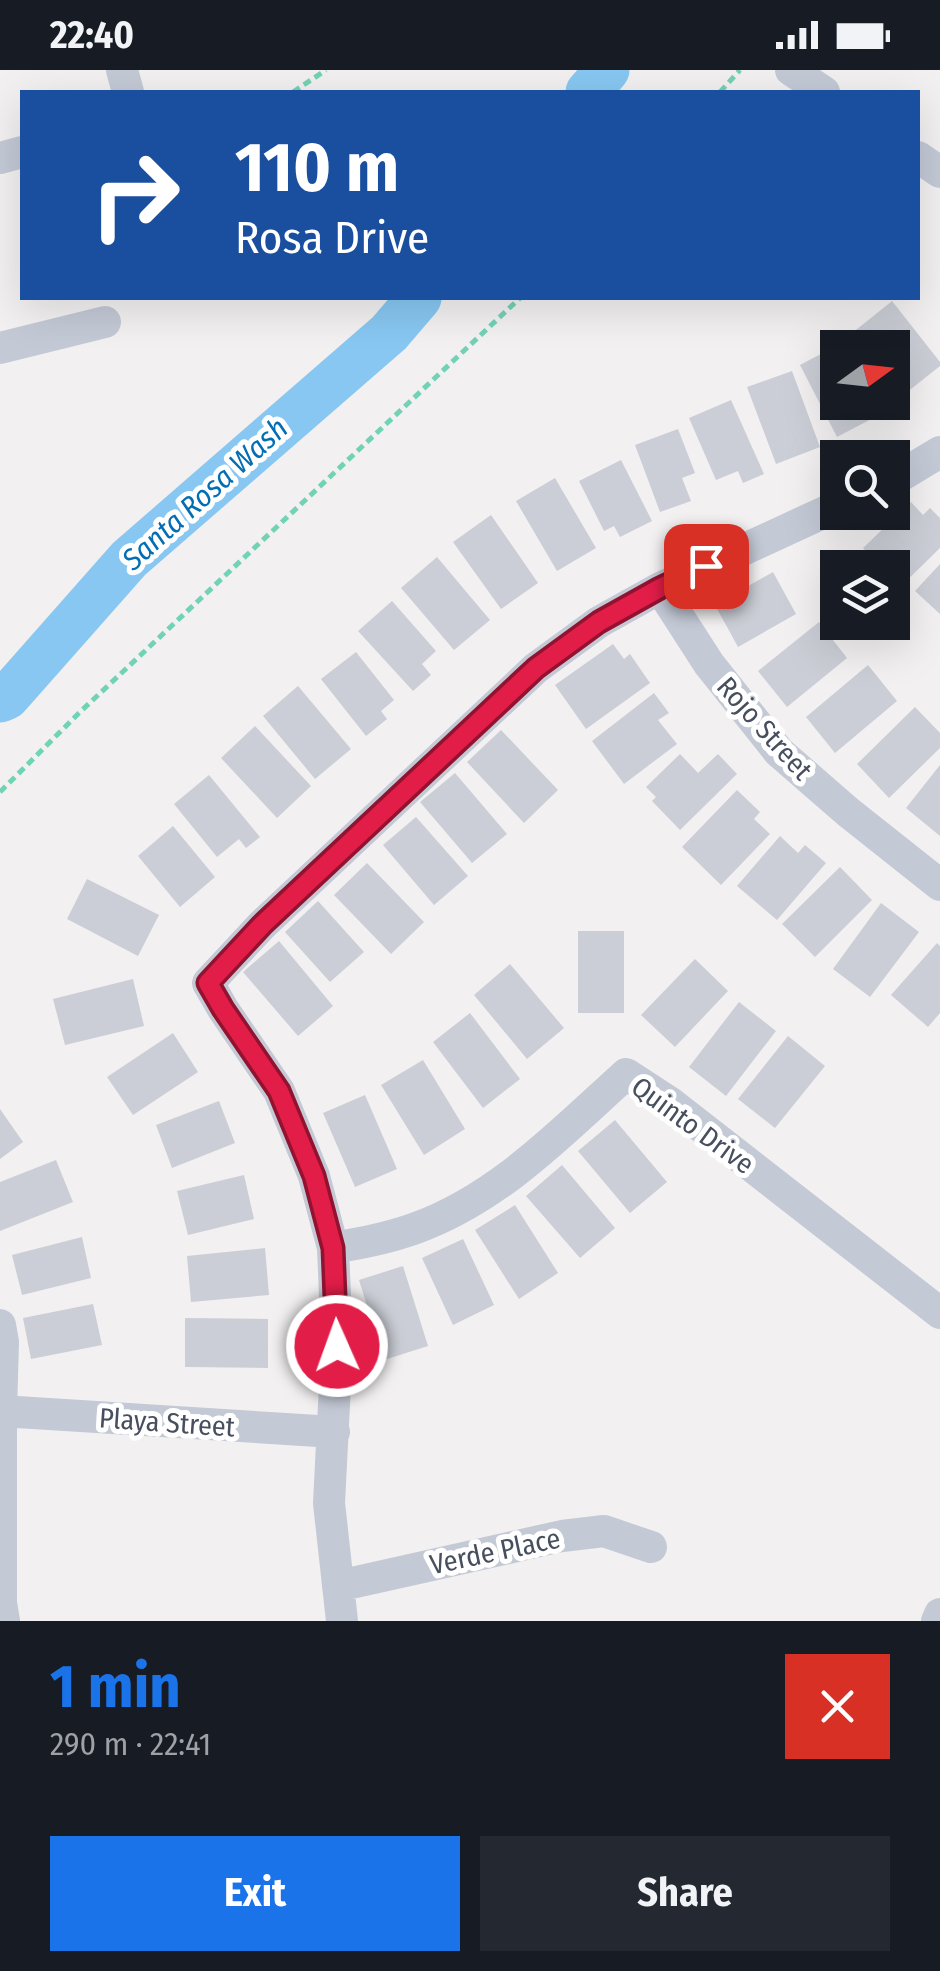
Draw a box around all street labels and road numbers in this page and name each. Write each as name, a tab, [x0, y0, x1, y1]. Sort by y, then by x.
street label: Rojo Street	[710, 670, 820, 787]
street label: Quinto Drive	[625, 1070, 760, 1181]
street label: Playa Street	[98, 1401, 237, 1444]
street label: Verde Place	[427, 1522, 563, 1581]

